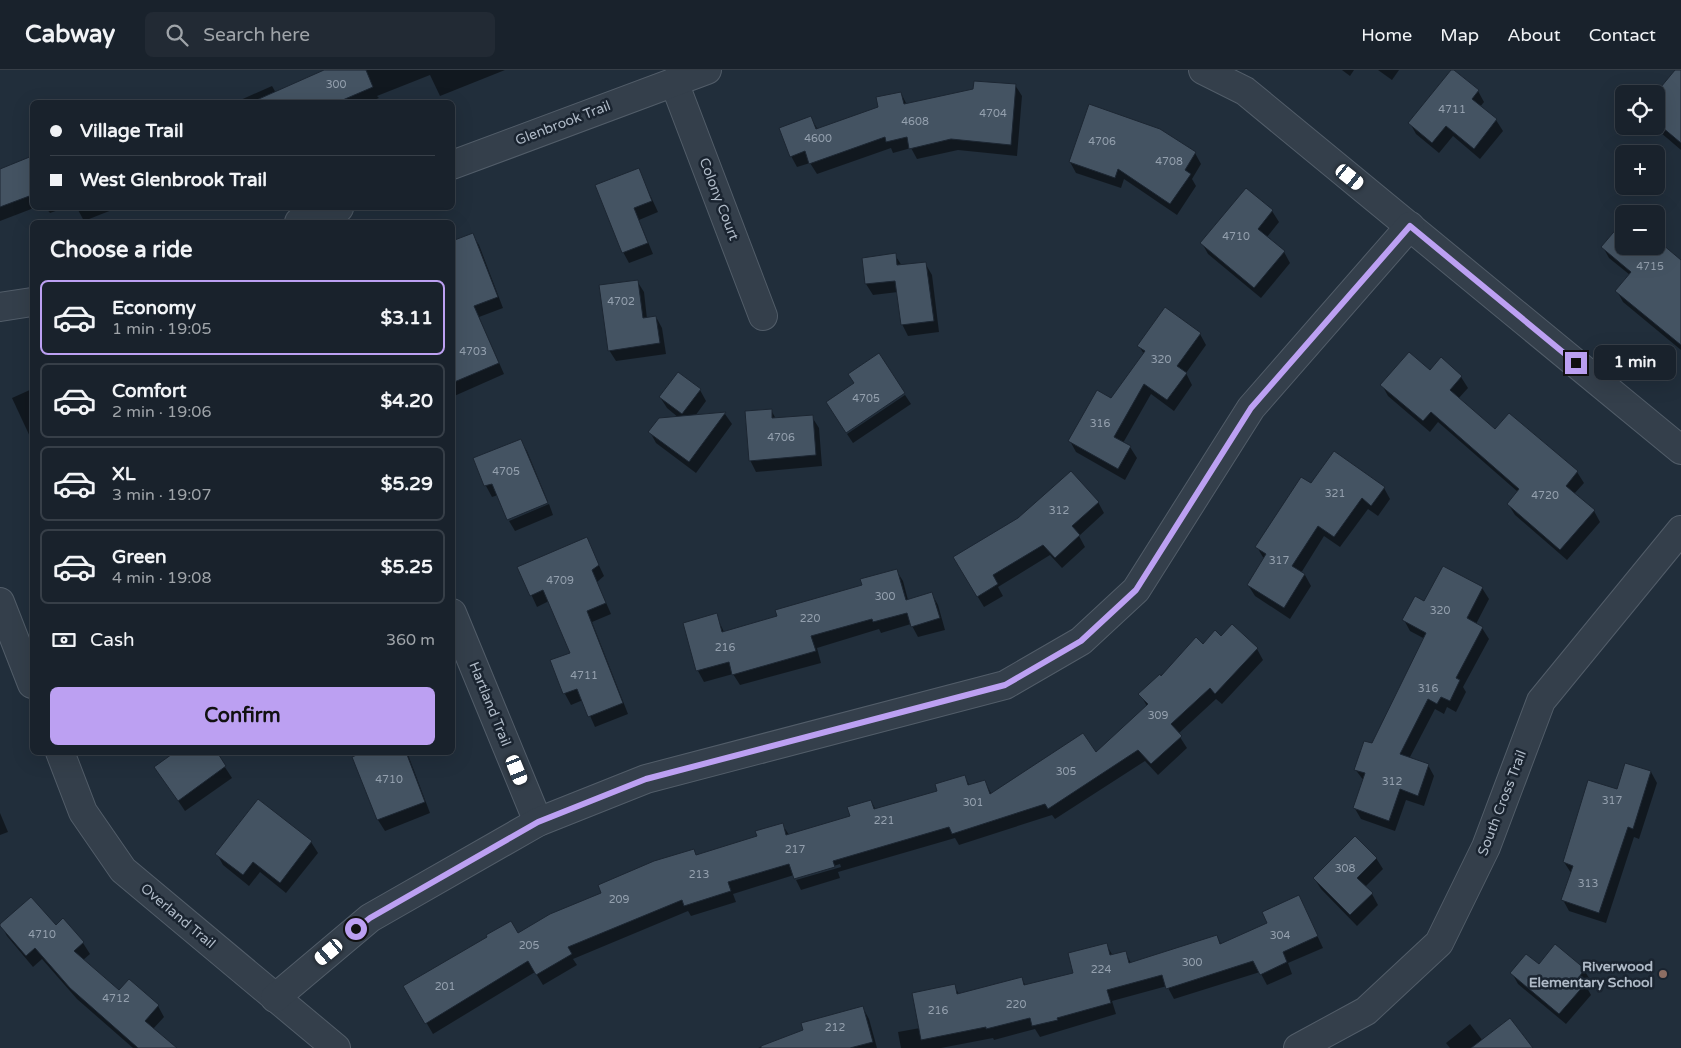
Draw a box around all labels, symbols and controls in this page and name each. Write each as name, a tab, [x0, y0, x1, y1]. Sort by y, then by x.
search box	[145, 12, 495, 57]
text: Cabway	[25, 20, 115, 49]
icon: search	[163, 21, 191, 49]
text: Search here	[203, 24, 310, 46]
text: Home	[1361, 24, 1412, 46]
text: Map	[1440, 24, 1479, 46]
text: About	[1507, 24, 1561, 46]
text: Contact	[1589, 24, 1656, 46]
house number: 300	[326, 78, 346, 91]
map controls	[1615, 85, 1665, 255]
button: locate	[1615, 85, 1665, 135]
street label: Glenbrook Trail	[513, 97, 613, 149]
house number: 4711	[1438, 103, 1466, 116]
house number: 4704	[979, 107, 1007, 120]
house number: 4608	[901, 115, 929, 128]
text: Village Trail	[80, 120, 183, 142]
house number: 4600	[804, 132, 832, 145]
house number: 4706	[1088, 135, 1116, 148]
button: +	[1615, 145, 1665, 195]
street label: Colony Court	[696, 155, 743, 243]
house number: 4708	[1155, 155, 1183, 168]
car	[1333, 162, 1366, 192]
text: West Glenbrook Trail	[80, 169, 267, 191]
button: −	[1615, 205, 1665, 255]
house number: 4710	[1222, 230, 1250, 243]
text: Choose a ride	[50, 237, 193, 263]
house number: 4715	[1636, 260, 1664, 273]
icon: car	[52, 295, 97, 340]
house number: 4702	[607, 295, 635, 308]
text: Economy	[112, 297, 196, 319]
text: $3.11	[381, 307, 433, 329]
text: 1 min · 19:05	[112, 319, 211, 339]
house number: 4703	[459, 345, 487, 358]
callout: 1 min	[1594, 346, 1676, 380]
route end	[1565, 352, 1587, 374]
text: 1 min	[1614, 352, 1656, 372]
house number: 320	[1151, 353, 1171, 366]
icon: car	[52, 378, 97, 423]
text: Comfort	[112, 380, 186, 402]
text: $4.20	[381, 390, 433, 412]
house number: 4705	[852, 392, 880, 405]
text: 2 min · 19:06	[112, 402, 211, 422]
house number: 316	[1090, 417, 1110, 430]
house number: 4706	[767, 431, 795, 444]
icon: car	[52, 461, 97, 506]
text: XL	[112, 463, 136, 485]
house number: 4705	[492, 465, 520, 478]
text: $5.29	[381, 473, 433, 495]
text: 3 min · 19:07	[112, 485, 211, 505]
house number: 321	[1325, 487, 1345, 500]
house number: 4720	[1531, 489, 1559, 502]
house number: 312	[1049, 504, 1069, 517]
icon: car	[52, 544, 97, 589]
text: Green	[112, 546, 166, 568]
house number: 317	[1269, 554, 1289, 567]
text: $5.25	[381, 556, 433, 578]
text: 4 min · 19:08	[112, 568, 211, 588]
house number: 4709	[546, 574, 574, 587]
house number: 300	[875, 590, 895, 603]
house number: 320	[1430, 604, 1450, 617]
house number: 220	[800, 612, 820, 625]
icon: cash	[50, 626, 78, 654]
text: Cash	[90, 629, 135, 651]
text: 360 m	[386, 630, 435, 650]
house number: 216	[715, 641, 735, 654]
street label: Hartland Trail	[465, 659, 515, 749]
house number: 4711	[570, 669, 598, 682]
house number: 316	[1418, 682, 1438, 695]
button: Confirm	[50, 687, 435, 745]
house number: 309	[1148, 709, 1168, 722]
street label: South Cross Trail	[1474, 748, 1530, 858]
car	[504, 753, 529, 787]
house number: 305	[1056, 765, 1076, 778]
house number: 4710	[375, 773, 403, 786]
house number: 312	[1382, 775, 1402, 788]
house number: 317	[1602, 794, 1622, 807]
house number: 301	[963, 796, 983, 809]
house number: 221	[874, 814, 894, 827]
house number: 217	[785, 843, 805, 856]
house number: 308	[1335, 862, 1355, 875]
house number: 213	[689, 868, 709, 881]
house number: 313	[1578, 877, 1598, 890]
street label: Overland Trail	[137, 880, 219, 952]
house number: 209	[609, 893, 629, 906]
route start	[345, 918, 367, 940]
house number: 4710	[28, 928, 56, 941]
house number: 304	[1270, 929, 1290, 942]
car	[312, 937, 345, 967]
house number: 205	[519, 939, 539, 952]
house number: 300	[1182, 956, 1202, 969]
place label: Riverwood Elementary School	[1529, 958, 1653, 991]
house number: 224	[1091, 963, 1111, 976]
marker: Riverwood Elementary School	[1657, 968, 1669, 980]
house number: 201	[435, 980, 455, 993]
house number: 4712	[102, 992, 130, 1005]
house number: 220	[1006, 998, 1026, 1011]
house number: 216	[928, 1004, 948, 1017]
house number: 212	[825, 1021, 845, 1034]

